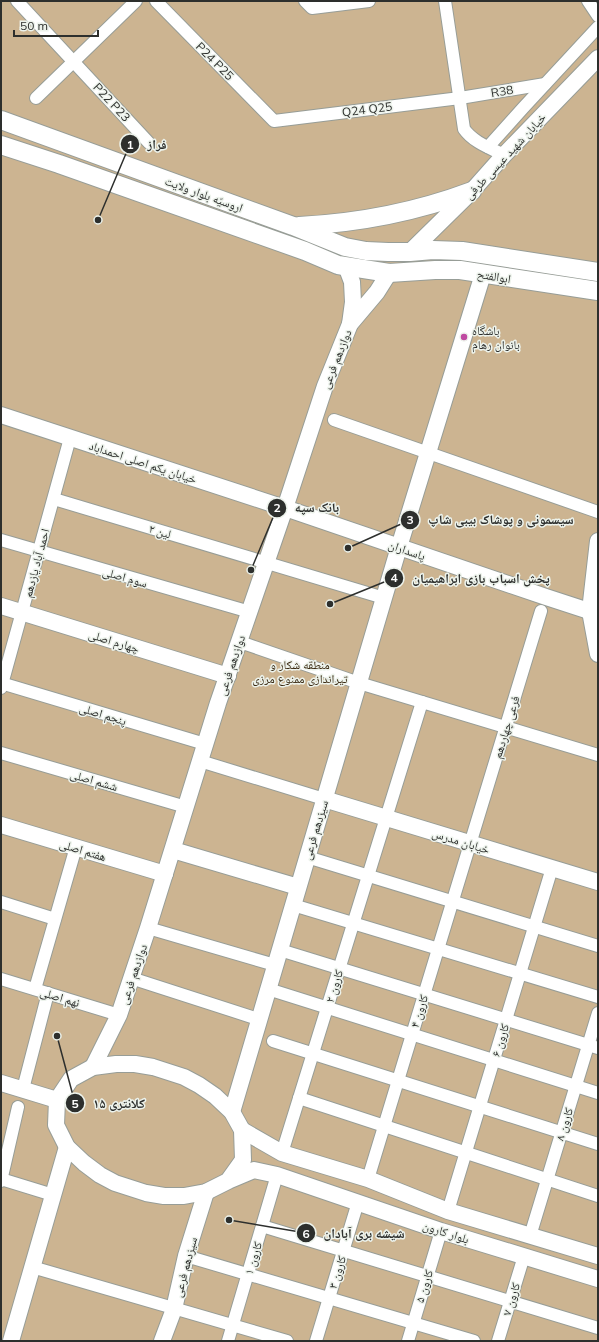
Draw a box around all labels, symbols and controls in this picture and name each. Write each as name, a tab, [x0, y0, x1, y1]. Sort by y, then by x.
scale bar	[14, 12, 98, 38]
text: 50 m	[20, 18, 48, 33]
street label: P24 P25	[193, 39, 237, 83]
street label: P22 P23	[90, 79, 134, 125]
street label: R38	[490, 82, 514, 100]
street label: Q24 Q25	[341, 98, 393, 120]
street label: خیابان شهید عیسی طرفی	[461, 109, 549, 203]
callout: فراز	[120, 132, 175, 157]
text: فراز	[146, 136, 167, 152]
text: 1	[126, 137, 134, 152]
street label: اروسیّه بلوار ولایت	[163, 173, 245, 215]
street label: ابوالفتح	[476, 266, 512, 286]
place label: باشگاه بانوان رهام	[472, 323, 520, 353]
street label: دوازدهم فرعی	[317, 327, 356, 391]
marker: باشگاه بانوان رهام	[459, 332, 469, 342]
street label: خیابان یکم اصلی احمداباد	[87, 437, 199, 488]
callout: بانک سپه	[267, 495, 347, 520]
text: بانک سپه	[295, 499, 340, 516]
text: 2	[273, 500, 281, 515]
callout: سیسمونی و پوشاک بیبی شاپ	[400, 507, 581, 532]
text: سیسمونی و پوشاک بیبی شاپ	[428, 511, 574, 528]
text: 3	[406, 512, 414, 527]
street label: لین ۲	[147, 521, 173, 542]
street label: احمد آباد یازدهم	[20, 527, 53, 599]
street label: پاسداران	[387, 537, 428, 564]
street label: سوم اصلی	[101, 563, 149, 592]
callout: پخش اسباب بازی ابراهیمیان	[384, 566, 558, 591]
text: 4	[390, 570, 398, 585]
text: پخش اسباب بازی ابراهیمیان	[412, 570, 550, 587]
street label: چهارم اصلی	[86, 626, 142, 657]
street label: دوازدهم فرعی	[214, 633, 249, 697]
park label: منطقه شکار و تیراندازی ممنوع مرزی	[252, 657, 348, 687]
street label: فرعی چهاردهم	[489, 694, 524, 760]
street label: پنجم اصلی	[77, 700, 129, 729]
street label: ششم اصلی	[68, 766, 120, 795]
street label: سیزدهم فرعی	[299, 798, 332, 862]
street label: خیابان مدرس	[430, 825, 492, 857]
street label: هفتم اصلی	[58, 836, 108, 865]
street label: دوازدهم فرعی	[116, 942, 151, 1006]
street label: کارون ۲	[322, 968, 346, 1004]
street label: نهم اصلی	[38, 984, 82, 1011]
street label: کارون ۴	[407, 993, 431, 1029]
street label: کارون ۶	[488, 1022, 512, 1058]
callout: کلانتری ۱۵	[65, 1091, 153, 1116]
text: کلانتری ۱۵	[93, 1095, 145, 1111]
text: 5	[71, 1096, 79, 1111]
street label: کارون ۸	[552, 1106, 576, 1142]
street label: بلوار کارون	[421, 1217, 471, 1247]
callout: شیشه بری آبادان	[296, 1221, 413, 1246]
text: شیشه بری آبادان	[323, 1225, 405, 1241]
text: 6	[302, 1226, 310, 1241]
street label: سیزدهم فرعی	[170, 1235, 201, 1299]
street label: کارون ۱	[241, 1240, 265, 1276]
street label: کارون ۳	[325, 1254, 349, 1290]
street label: کارون ۵	[412, 1268, 436, 1304]
street label: کارون ۷	[499, 1281, 523, 1317]

